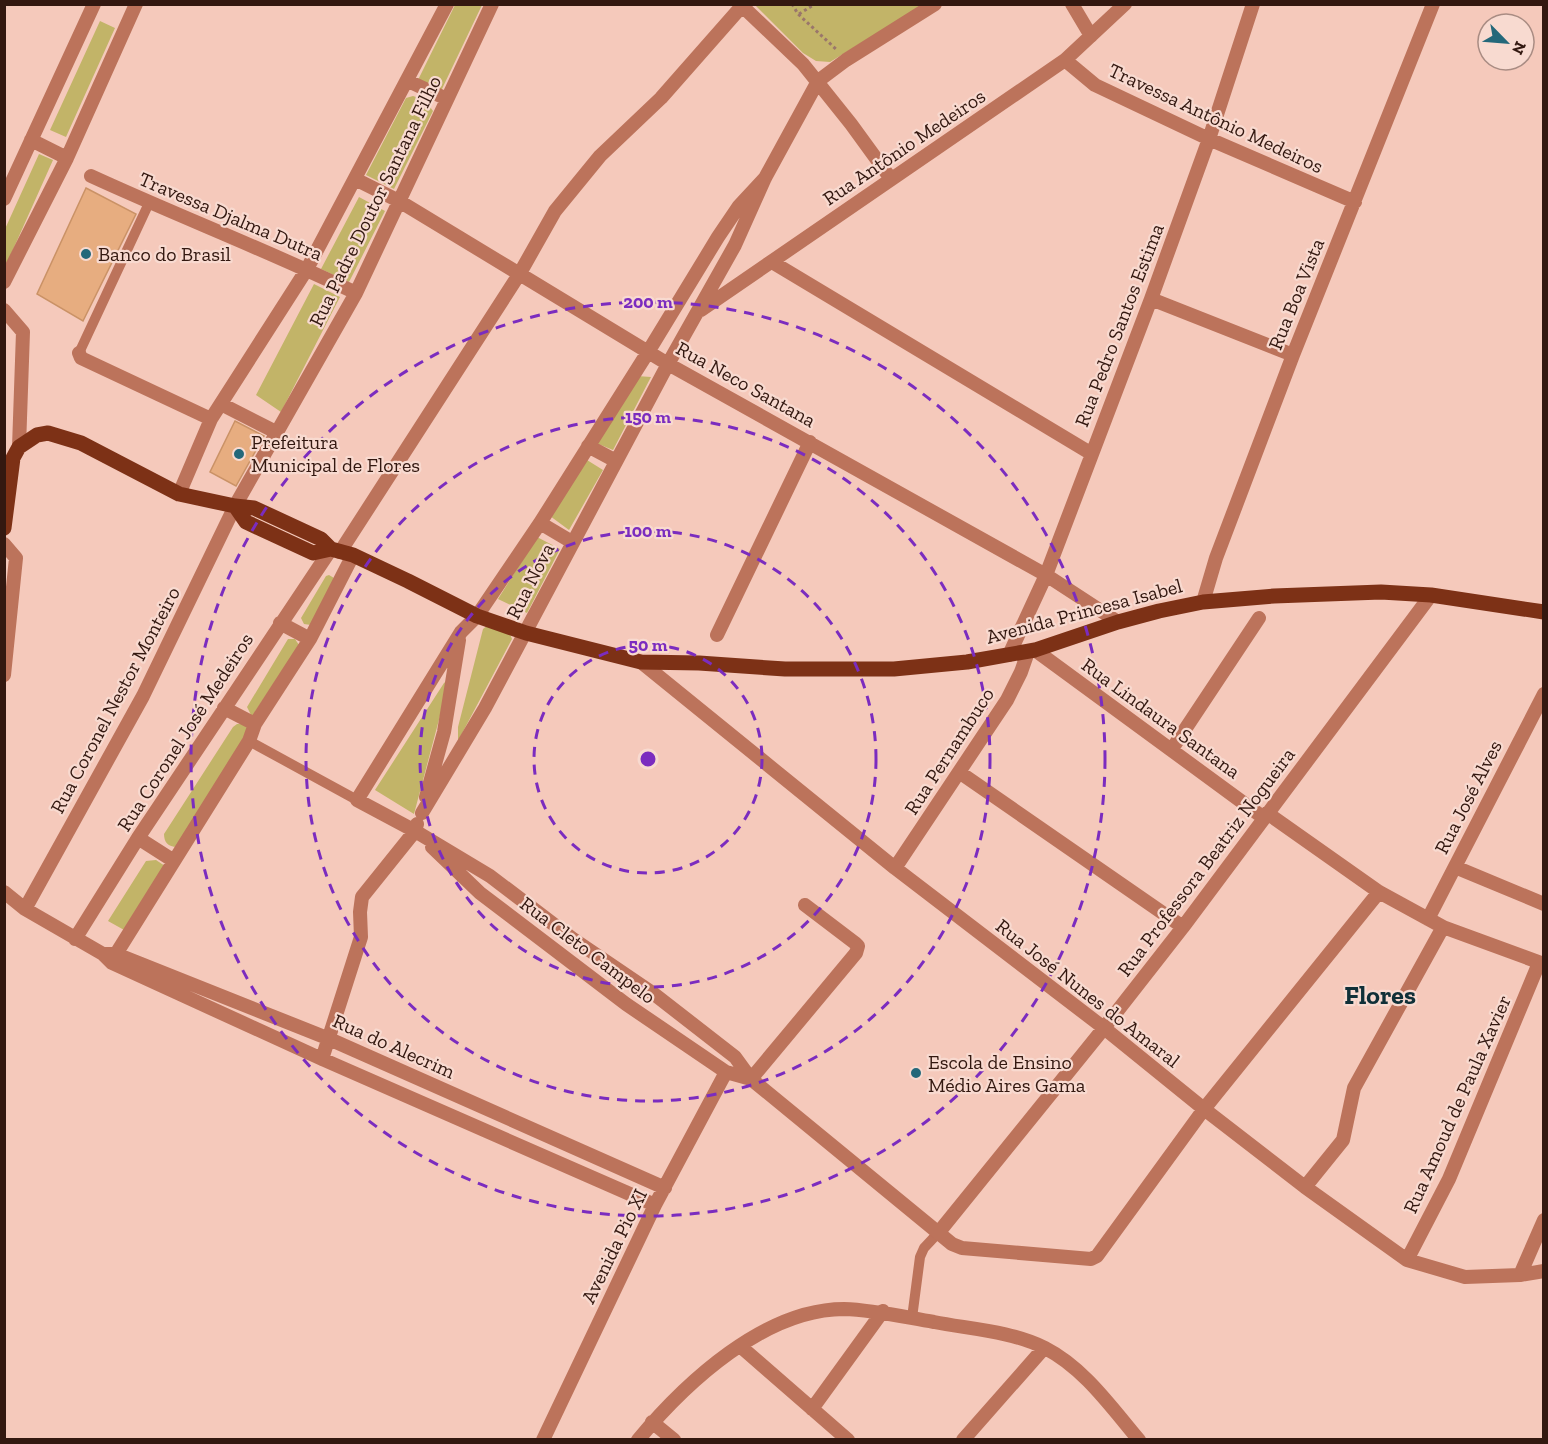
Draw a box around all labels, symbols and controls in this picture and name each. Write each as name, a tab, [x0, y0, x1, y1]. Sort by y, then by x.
north arrow	[1476, 12, 1536, 72]
text: N	[1508, 39, 1530, 58]
street label: Travessa Antônio Medeiros	[1105, 58, 1327, 178]
street label: Rua Padre Doutor Santana Filho	[304, 72, 446, 330]
street label: Rua Antônio Medeiros	[818, 84, 990, 210]
street label: Travessa Djalma Dutra	[136, 166, 327, 266]
street label: Rua Pedro Santos Estima	[1069, 220, 1169, 430]
street label: Rua Boa Vista	[1263, 235, 1329, 353]
place label: Banco do Brasil	[98, 242, 231, 266]
marker: Banco do Brasil	[79, 247, 93, 261]
text: 200 m	[623, 291, 673, 313]
street label: Rua Neco Santana	[672, 336, 820, 432]
text: 150 m	[625, 406, 671, 428]
place label: Prefeitura Municipal de Flores	[251, 430, 420, 477]
marker: Prefeitura Municipal de Flores	[232, 447, 246, 461]
text: 100 m	[624, 520, 672, 542]
street label: Rua Nova	[501, 539, 559, 623]
street label: Avenida Princesa Isabel	[983, 573, 1185, 649]
street label: Rua Coronel Nestor Monteiro	[45, 583, 185, 817]
street label: Rua Coronel José Medeiros	[112, 628, 258, 836]
text: 50 m	[629, 634, 668, 656]
street label: Rua Lindaura Santana	[1077, 652, 1245, 784]
street label: Rua Pernambuco	[899, 683, 999, 819]
street label: Rua José Alves	[1429, 736, 1507, 858]
street label: Rua Professora Beatriz Nogueira	[1112, 743, 1300, 981]
centre of rings	[638, 749, 658, 769]
street label: Rua Cleto Campelo	[516, 891, 660, 1009]
street label: Rua José Nunes do Amaral	[991, 914, 1185, 1072]
district label: Flores	[1344, 979, 1416, 1011]
street label: Rua Amoud de Paula Xavier	[1398, 991, 1516, 1217]
street label: Rua do Alecrim	[329, 1008, 459, 1084]
place label: Escola de Ensino Médio Aires Gama	[928, 1050, 1086, 1097]
marker: Escola de Ensino Médio Aires Gama	[909, 1066, 923, 1080]
street label: Avenida Pio XI	[576, 1185, 652, 1307]

